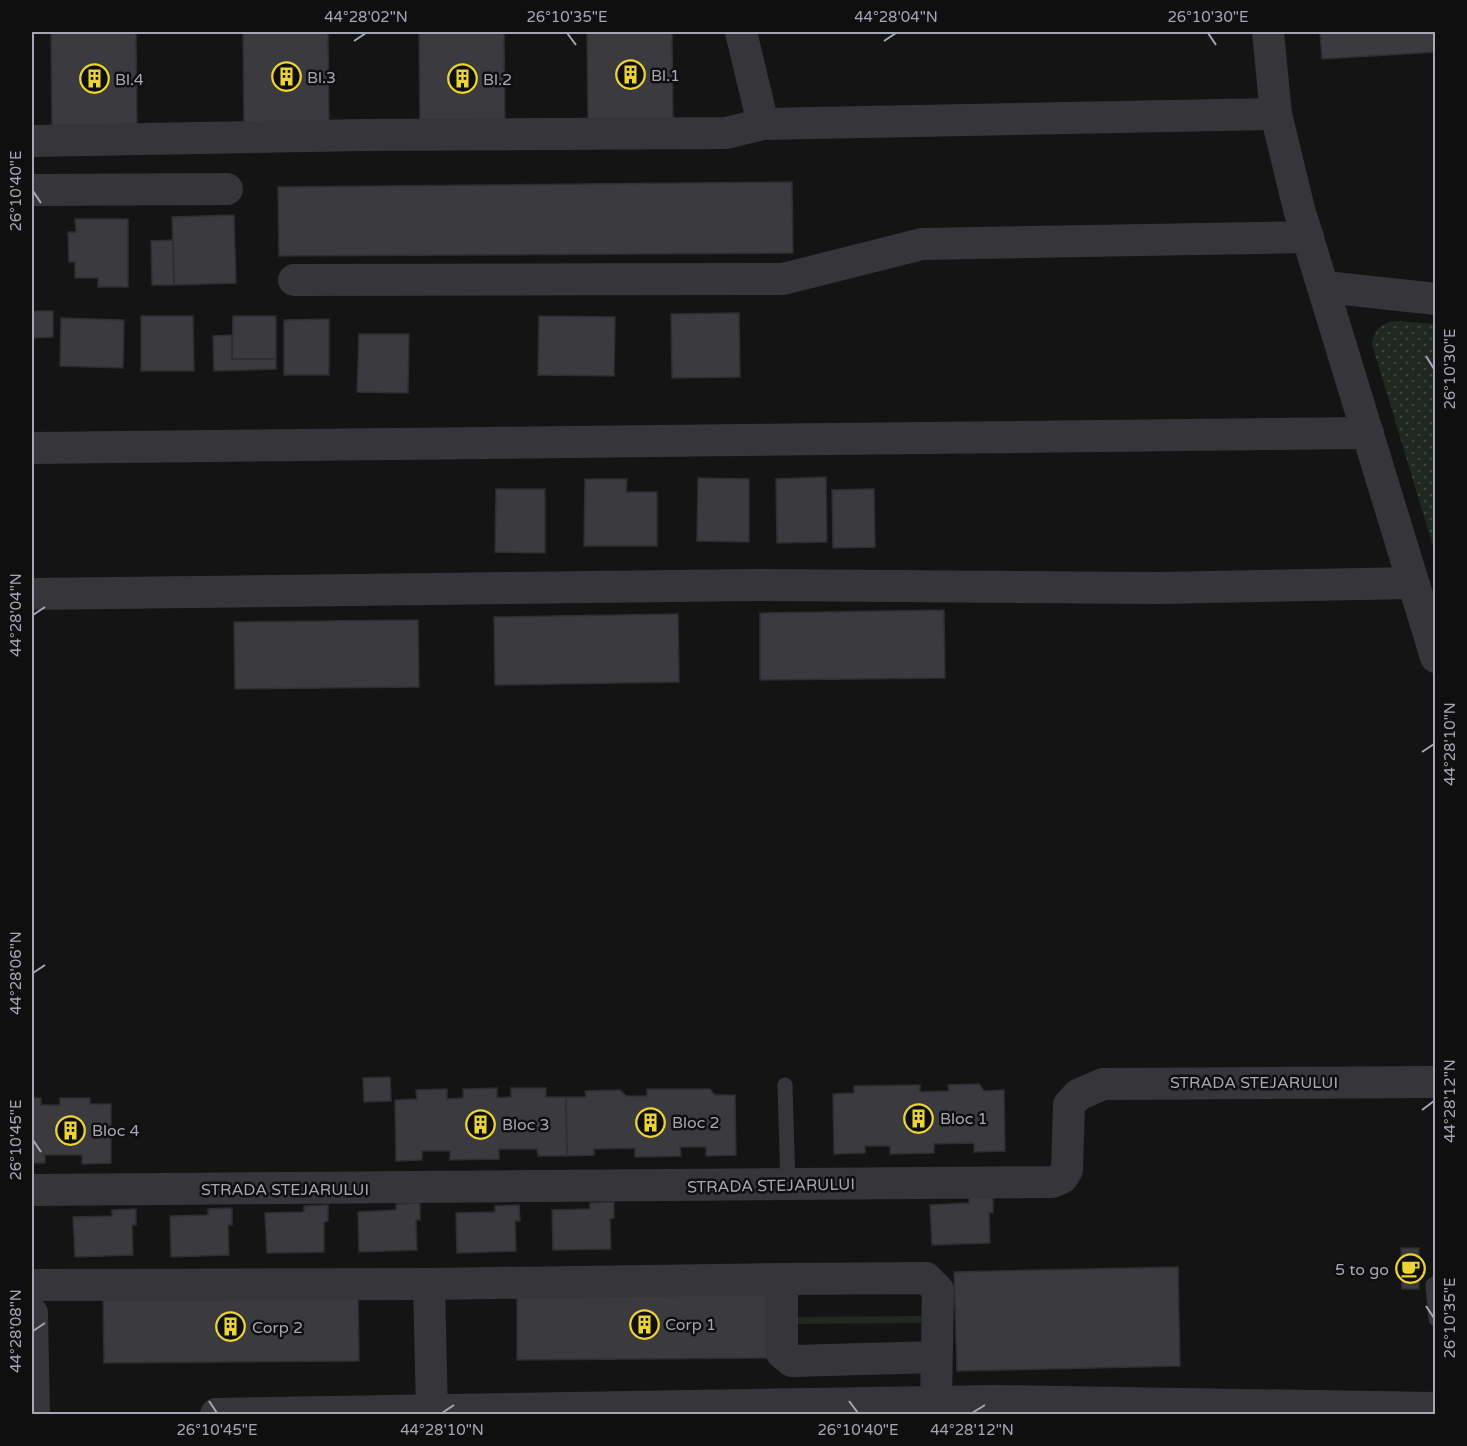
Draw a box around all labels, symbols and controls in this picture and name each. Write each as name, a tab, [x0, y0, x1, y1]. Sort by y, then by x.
text: 44°28'02"N	[324, 8, 408, 26]
text: 26°10'35"E	[526, 8, 608, 26]
text: 44°28'04"N	[854, 8, 938, 26]
text: 26°10'30"E	[1167, 8, 1249, 26]
building icon: Bl.1	[614, 59, 646, 91]
building icon: Bl.3	[270, 61, 302, 93]
building icon: Bl.4	[78, 63, 110, 95]
building icon: Bl.2	[446, 63, 478, 95]
place label: Bl.1	[651, 66, 680, 86]
place label: Bl.3	[307, 68, 336, 88]
place label: Bl.4	[115, 70, 144, 90]
place label: Bl.2	[483, 70, 512, 90]
text: 26°10'40"E	[7, 150, 25, 232]
text: 26°10'30"E	[1441, 328, 1459, 410]
text: 44°28'04"N	[7, 573, 25, 657]
text: 44°28'10"N	[1441, 702, 1459, 786]
text: 44°28'06"N	[7, 931, 25, 1015]
text: 44°28'12"N	[1441, 1059, 1459, 1143]
street label: STRADA STEJARULUI	[1170, 1073, 1338, 1093]
text: 26°10'45"E	[7, 1099, 25, 1181]
building icon: Bloc 1	[903, 1102, 935, 1134]
building icon: Bloc 2	[635, 1106, 667, 1138]
building icon: Bloc 3	[465, 1108, 497, 1140]
place label: Bloc 1	[940, 1109, 987, 1129]
place label: Bloc 2	[672, 1113, 719, 1133]
building icon: Bloc 4	[55, 1114, 87, 1146]
place label: Bloc 3	[502, 1115, 549, 1135]
place label: Bloc 4	[92, 1121, 139, 1141]
street label: STRADA STEJARULUI	[687, 1175, 855, 1197]
street label: STRADA STEJARULUI	[201, 1180, 369, 1200]
cafe icon: 5 to go	[1394, 1253, 1426, 1285]
place label: 5 to go	[1335, 1260, 1389, 1280]
text: 26°10'35"E	[1441, 1277, 1459, 1359]
text: 44°28'08"N	[7, 1289, 25, 1373]
building icon: Corp 1	[628, 1308, 660, 1340]
building icon: Corp 2	[215, 1311, 247, 1343]
place label: Corp 1	[665, 1315, 716, 1335]
place label: Corp 2	[252, 1318, 303, 1338]
text: 26°10'45"E	[176, 1421, 258, 1439]
text: 44°28'10"N	[400, 1421, 484, 1439]
text: 26°10'40"E	[817, 1421, 899, 1439]
text: 44°28'12"N	[930, 1421, 1014, 1439]

